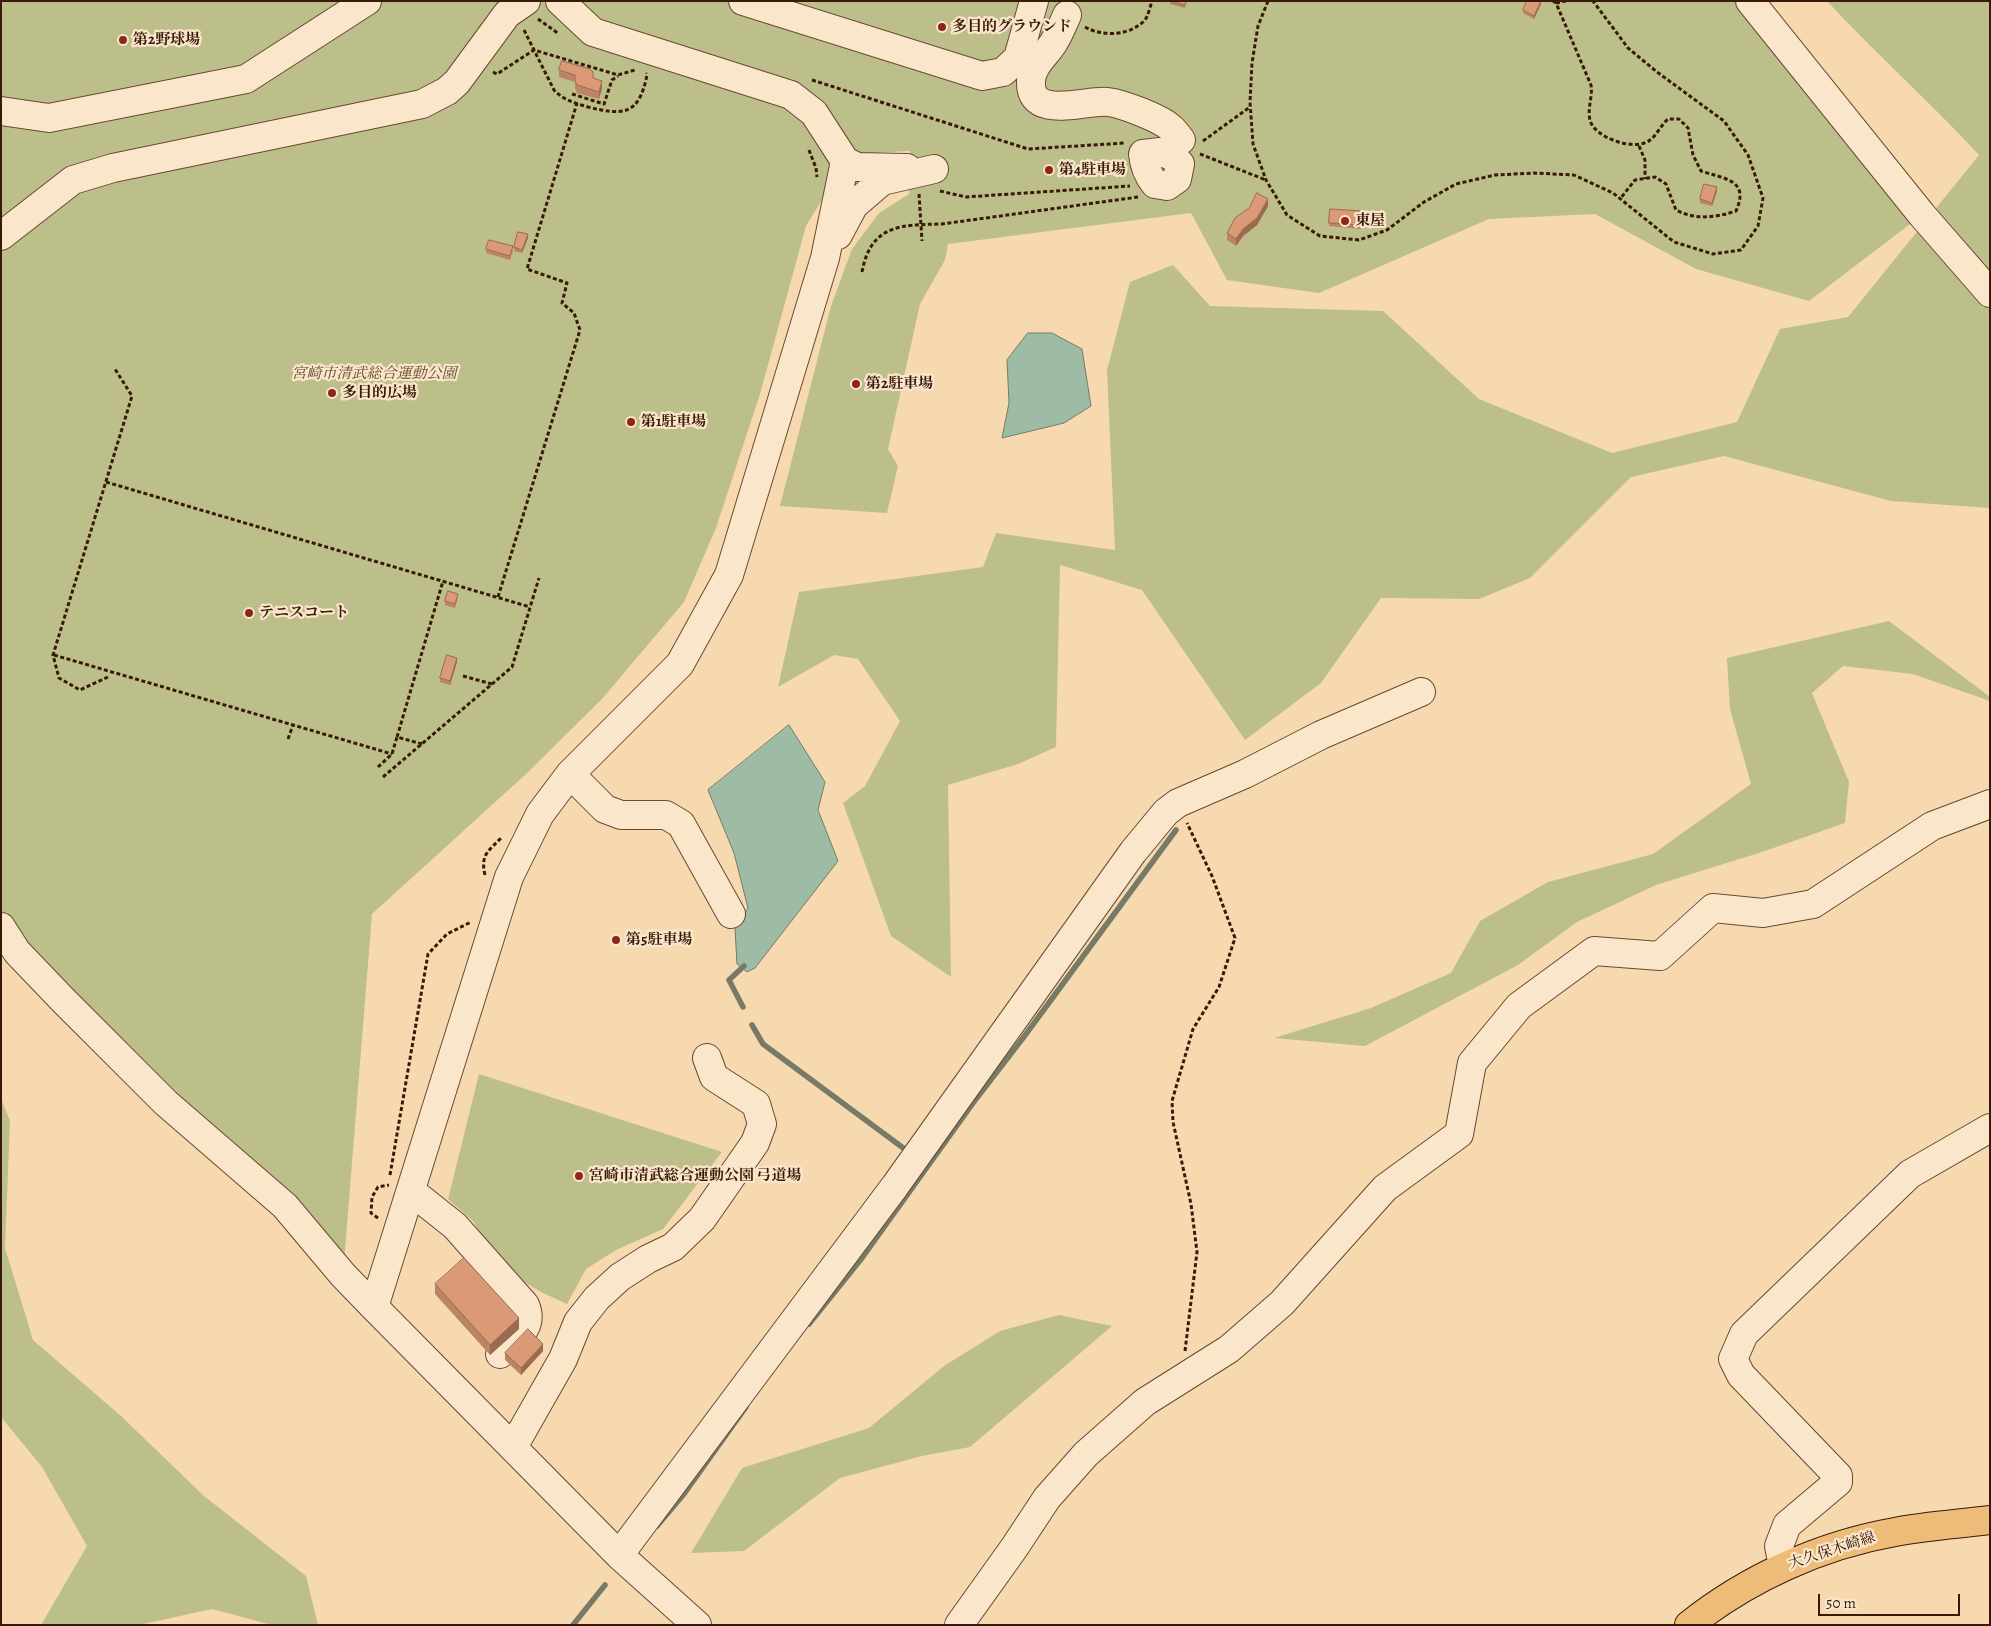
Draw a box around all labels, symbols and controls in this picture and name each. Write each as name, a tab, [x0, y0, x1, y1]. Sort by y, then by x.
place label: 多目的グラウンド	[952, 18, 1072, 36]
marker: 多目的グラウンド	[936, 21, 948, 33]
place label: 第2野球場	[133, 31, 200, 49]
marker: 第2野球場	[117, 34, 129, 46]
place label: 第4駐車場	[1059, 161, 1126, 179]
marker: 第4駐車場	[1043, 164, 1055, 176]
place label: 東屋	[1355, 212, 1385, 230]
marker: 東屋	[1339, 215, 1351, 227]
park label: 宮崎市清武総合運動公園	[292, 365, 456, 383]
place label: 第2駐車場	[866, 375, 933, 393]
marker: 第2駐車場	[850, 378, 862, 390]
place label: 多目的広場	[342, 384, 417, 402]
marker: 多目的広場	[326, 387, 338, 399]
place label: 第1駐車場	[641, 413, 706, 431]
marker: 第1駐車場	[625, 416, 637, 428]
place label: テニスコート	[259, 604, 349, 622]
marker: テニスコート	[243, 607, 255, 619]
place label: 第5駐車場	[626, 931, 692, 949]
marker: 第5駐車場	[610, 934, 622, 946]
place label: 宮崎市清武総合運動公園 弓道場	[589, 1167, 802, 1185]
marker: 宮崎市清武総合運動公園 弓道場	[573, 1170, 585, 1182]
street label: 大久保木崎線	[1786, 1529, 1878, 1573]
scale bar	[1821, 1584, 1964, 1616]
text: 50 m	[1826, 1593, 1856, 1613]

